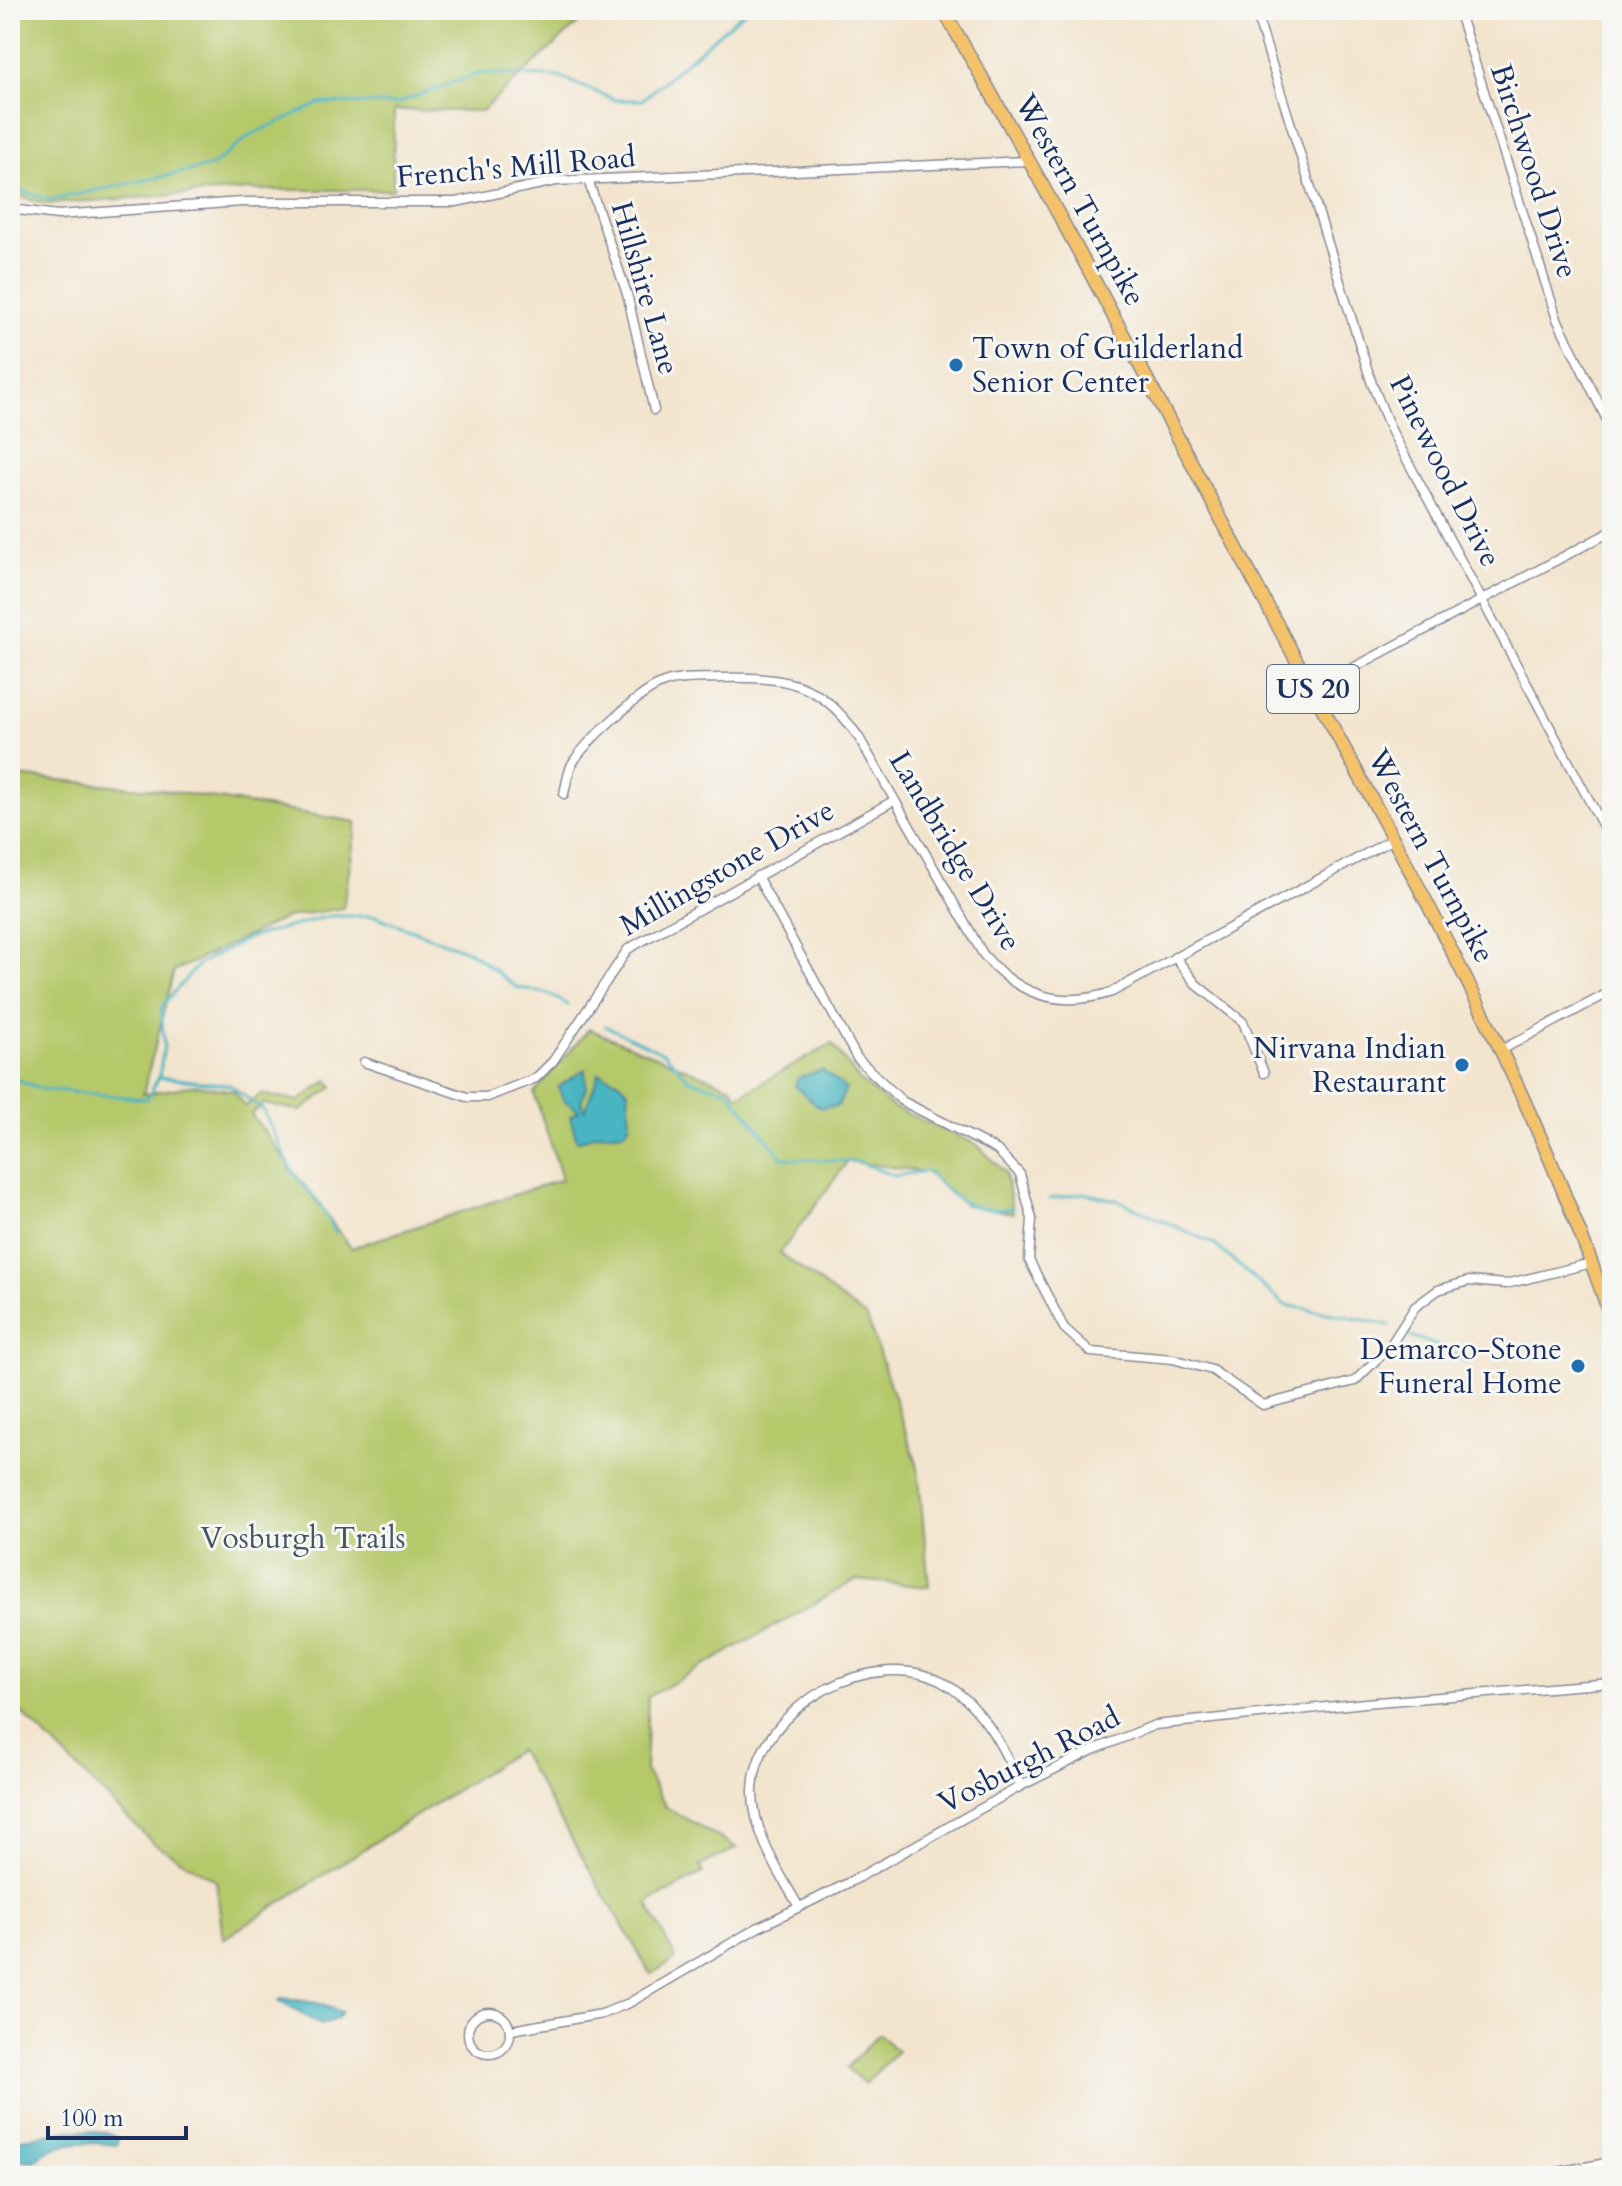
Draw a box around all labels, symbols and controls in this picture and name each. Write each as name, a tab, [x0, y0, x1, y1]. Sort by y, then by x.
street label: Birchwood Drive	[1480, 59, 1588, 283]
street label: Western Turnpike	[1004, 86, 1155, 313]
street label: French's Mill Road	[395, 136, 637, 198]
street label: Hillshire Lane	[601, 197, 689, 379]
place label: Town of Guilderland Senior Center	[972, 328, 1243, 403]
marker: Town of Guilderland Senior Center	[947, 356, 965, 374]
street label: Pinewood Drive	[1379, 368, 1511, 574]
road number: US 20	[1267, 665, 1359, 713]
street label: Western Turnpike	[1357, 741, 1505, 970]
street label: Landbridge Drive	[879, 743, 1031, 959]
street label: Millingstone Drive	[612, 790, 842, 946]
place label: Nirvana Indian Restaurant	[1253, 1028, 1447, 1103]
marker: Nirvana Indian Restaurant	[1453, 1056, 1471, 1074]
place label: Demarco-Stone Funeral Home	[1360, 1329, 1562, 1404]
marker: Demarco-Stone Funeral Home	[1569, 1357, 1587, 1375]
park label: Vosburgh Trails	[200, 1518, 406, 1559]
street label: Vosburgh Road	[931, 1697, 1127, 1823]
scale bar	[48, 2090, 186, 2140]
text: 100 m	[60, 2102, 124, 2135]

